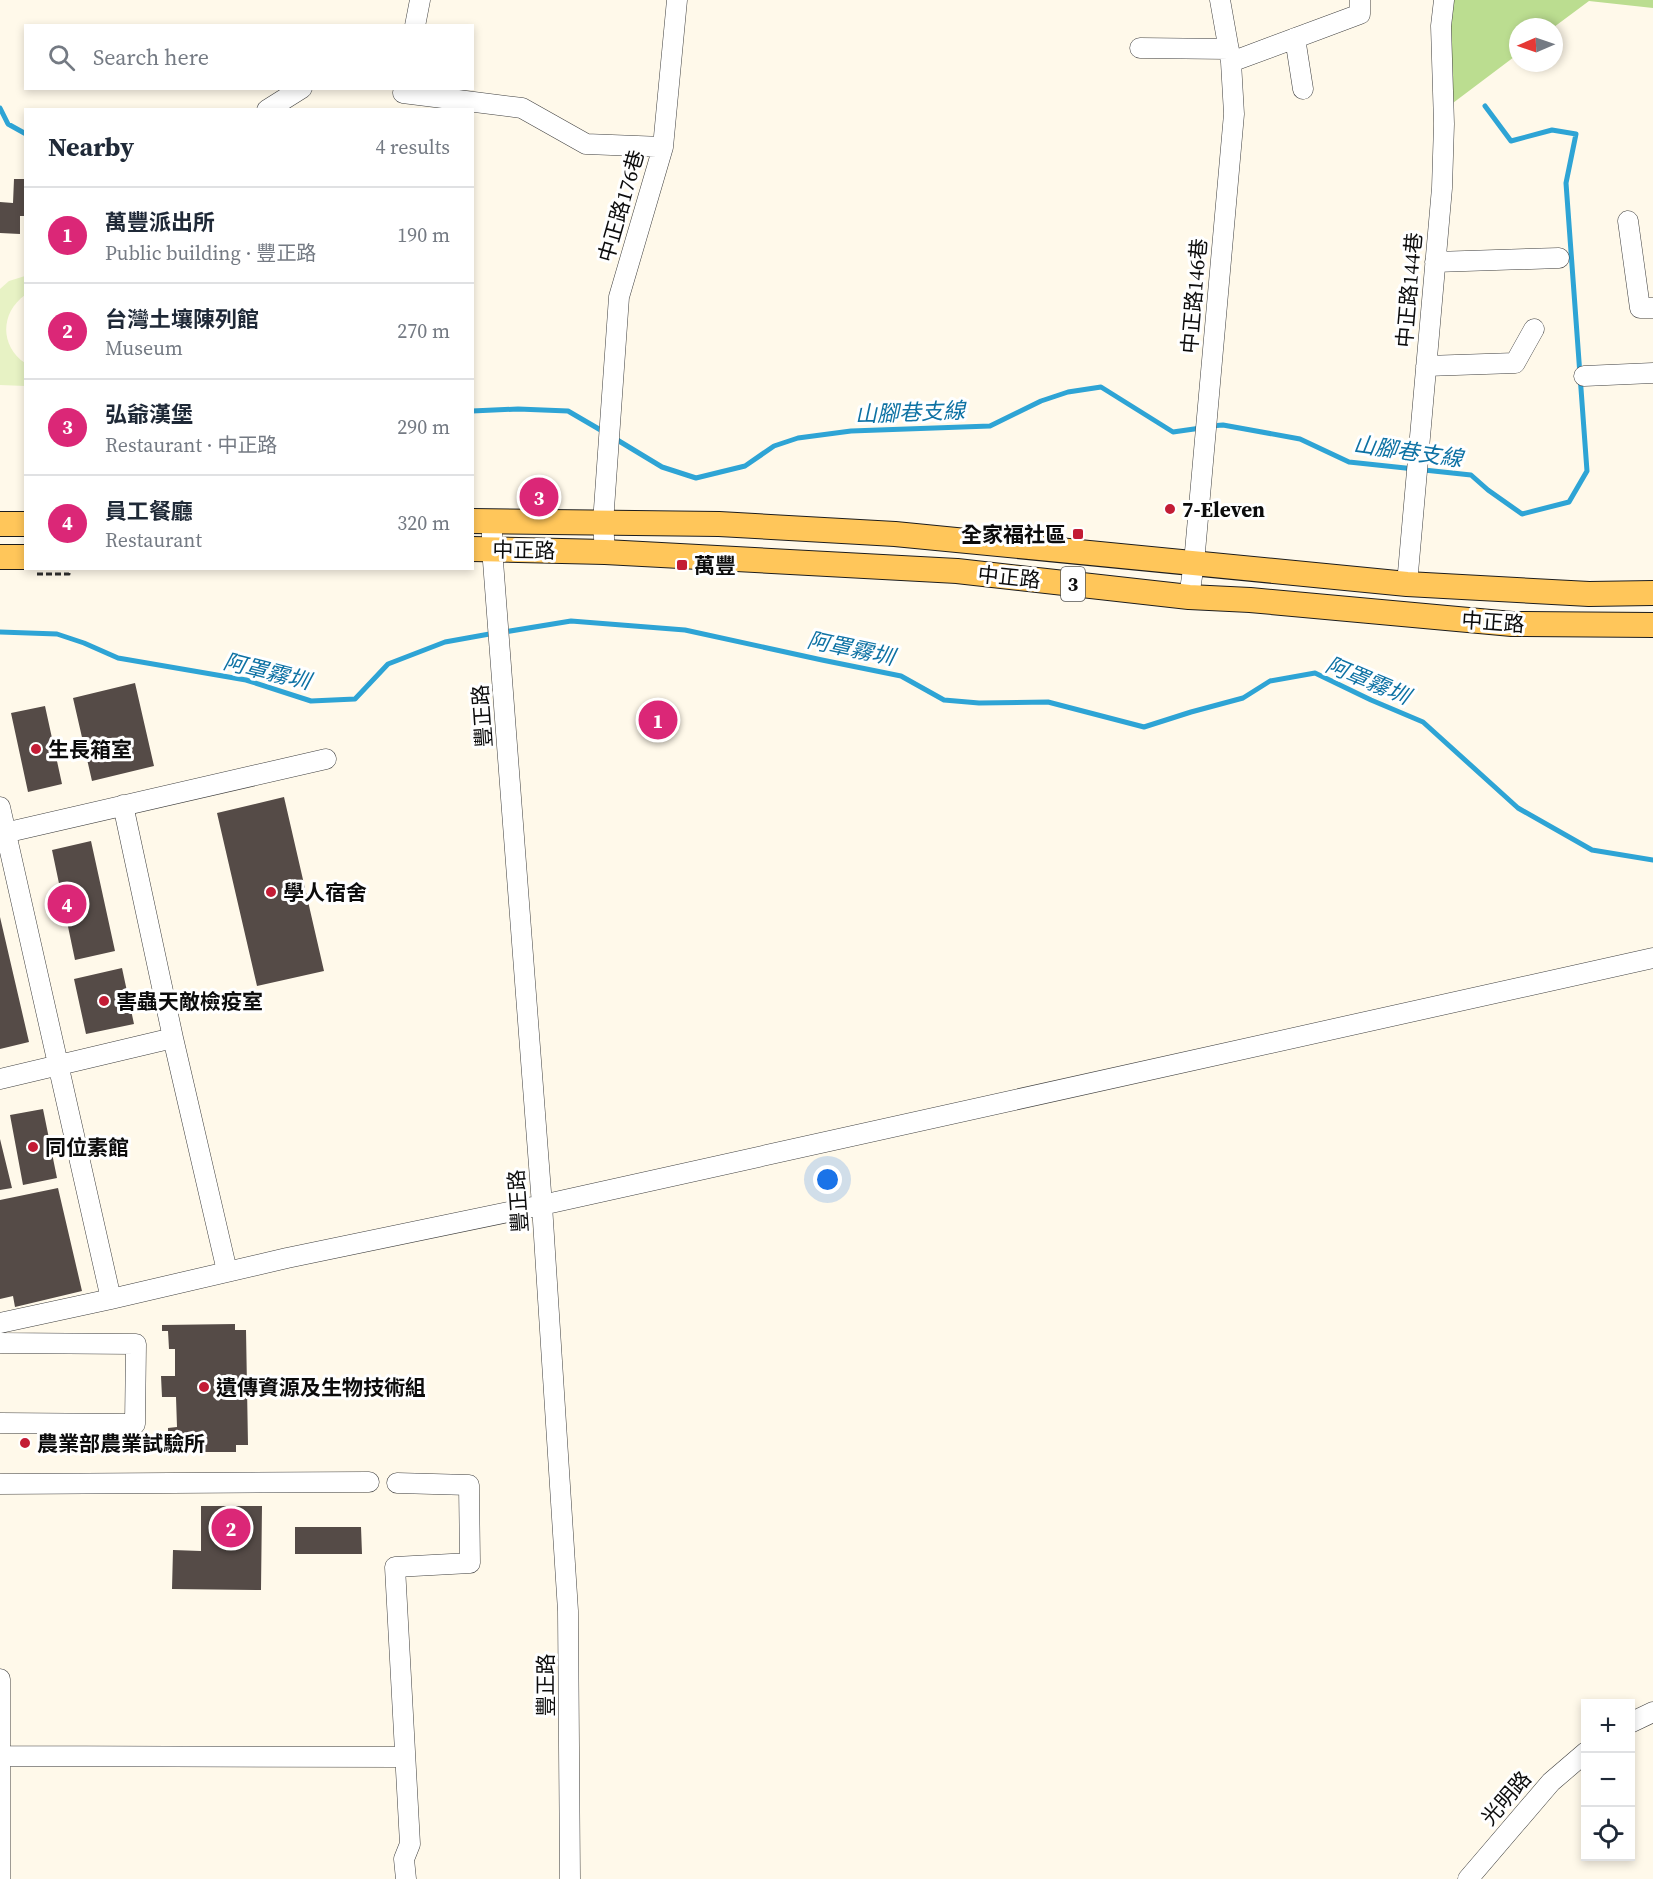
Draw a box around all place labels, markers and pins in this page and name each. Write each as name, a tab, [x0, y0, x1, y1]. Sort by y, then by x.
pin: 3	[520, 474, 558, 520]
place label: 7-Eleven	[1182, 495, 1265, 524]
marker: 7-Eleven	[1163, 502, 1177, 516]
place label: 全家福社區	[961, 520, 1066, 549]
marker: 全家福社區	[1071, 527, 1085, 541]
place label: 萬豐	[694, 551, 736, 580]
marker: 萬豐	[675, 558, 689, 572]
pin: 1	[638, 698, 678, 742]
place label: 生長箱室	[48, 735, 132, 764]
marker: 生長箱室	[29, 742, 43, 756]
place label: 學人宿舍	[283, 878, 367, 907]
pin: 4	[48, 882, 86, 926]
marker: 學人宿舍	[264, 885, 278, 899]
place label: 害蟲天敵檢疫室	[116, 987, 263, 1016]
marker: 害蟲天敵檢疫室	[97, 994, 111, 1008]
place label: 同位素館	[45, 1133, 129, 1162]
marker: 同位素館	[26, 1140, 40, 1154]
place label: 遺傳資源及生物技術組	[216, 1373, 426, 1402]
marker: 遺傳資源及生物技術組	[197, 1380, 211, 1394]
place label: 農業部農業試驗所	[37, 1429, 205, 1458]
marker: 農業部農業試驗所	[18, 1436, 32, 1450]
pin: 2	[212, 1506, 250, 1550]

